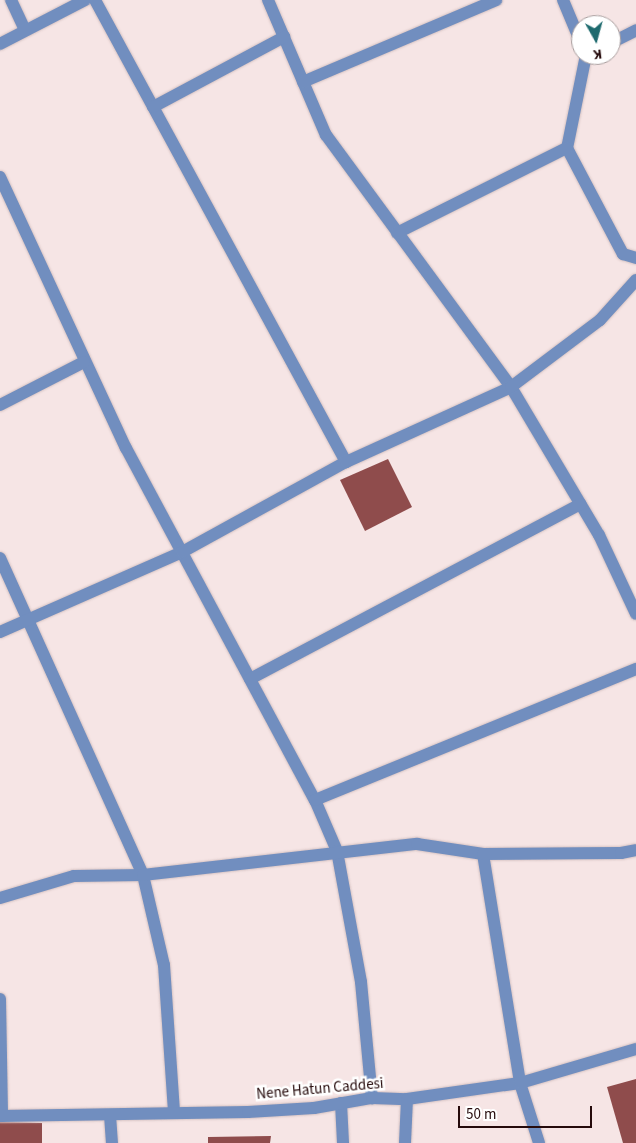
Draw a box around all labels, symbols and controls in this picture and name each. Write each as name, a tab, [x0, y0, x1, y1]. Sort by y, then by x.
north arrow	[571, 15, 621, 65]
text: K	[592, 43, 603, 64]
street label: Nene Hatun Caddesi	[256, 1074, 384, 1104]
scale bar	[461, 1096, 595, 1128]
text: 50 m	[466, 1104, 496, 1125]

